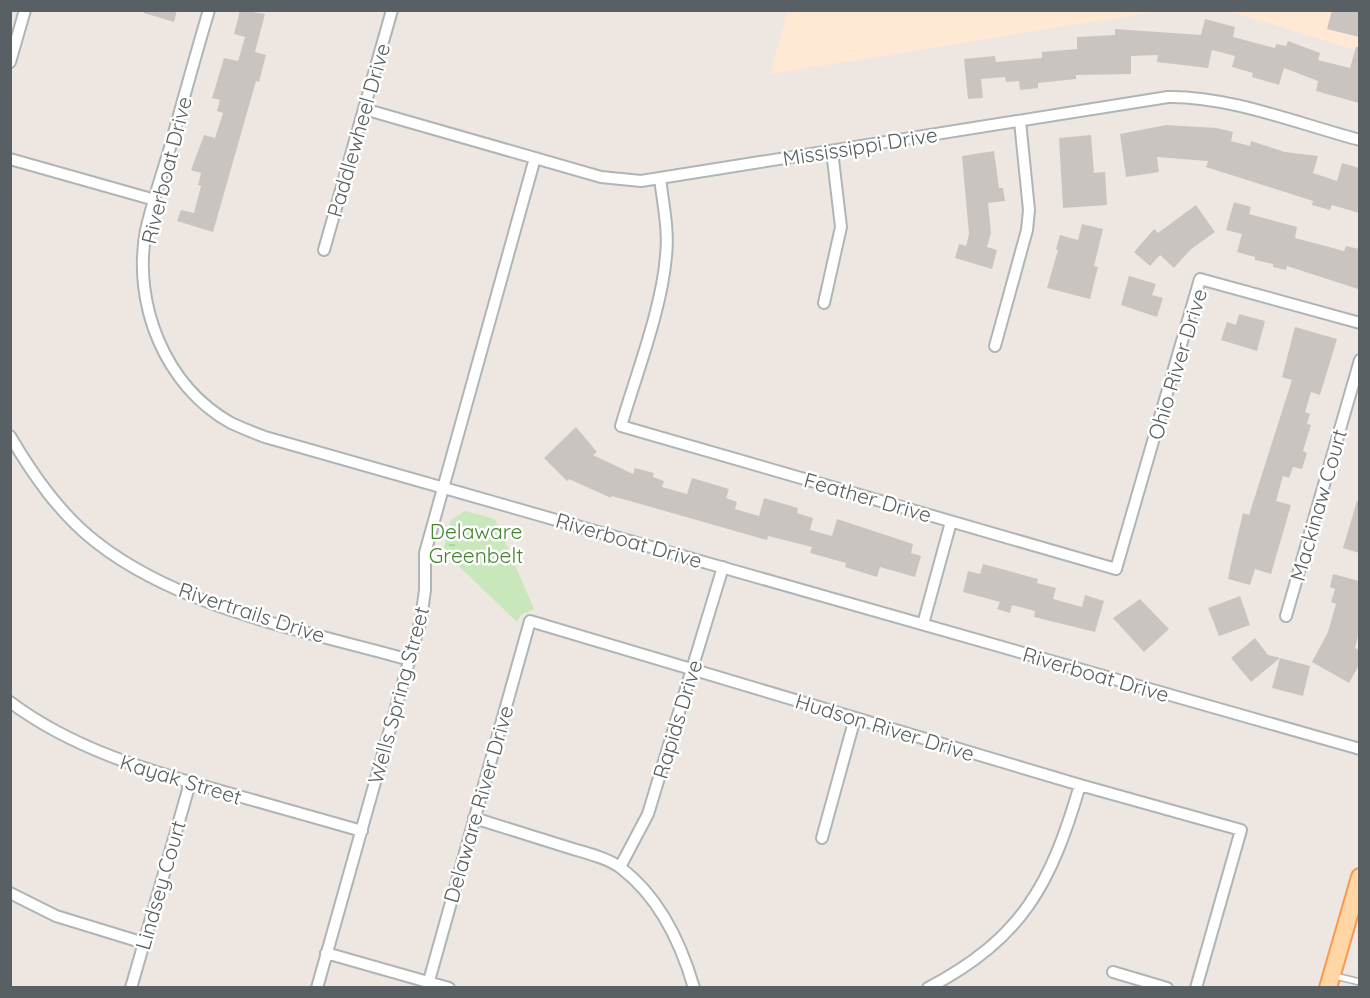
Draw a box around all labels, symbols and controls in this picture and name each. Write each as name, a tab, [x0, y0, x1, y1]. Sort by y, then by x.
street label: Paddlewheel Drive	[321, 40, 395, 220]
street label: Riverboat Drive	[135, 94, 197, 246]
street label: Mississippi Drive	[781, 121, 939, 171]
street label: Ohio River Drive	[1142, 285, 1212, 443]
street label: Mackinaw Court	[1284, 426, 1352, 584]
street label: Feather Drive	[801, 466, 935, 528]
street label: Riverboat Drive	[553, 507, 705, 573]
park label: Delaware Greenbelt	[429, 518, 523, 568]
street label: Rivertrails Drive	[175, 576, 329, 648]
street label: Wells Spring Street	[362, 603, 434, 787]
street label: Riverboat Drive	[1020, 641, 1172, 707]
street label: Rapids Drive	[647, 656, 707, 782]
street label: Hudson River Drive	[792, 687, 978, 767]
street label: Delaware River Drive	[437, 702, 519, 906]
street label: Kayak Street	[117, 748, 245, 810]
street label: Lindsey Court	[129, 817, 191, 953]

